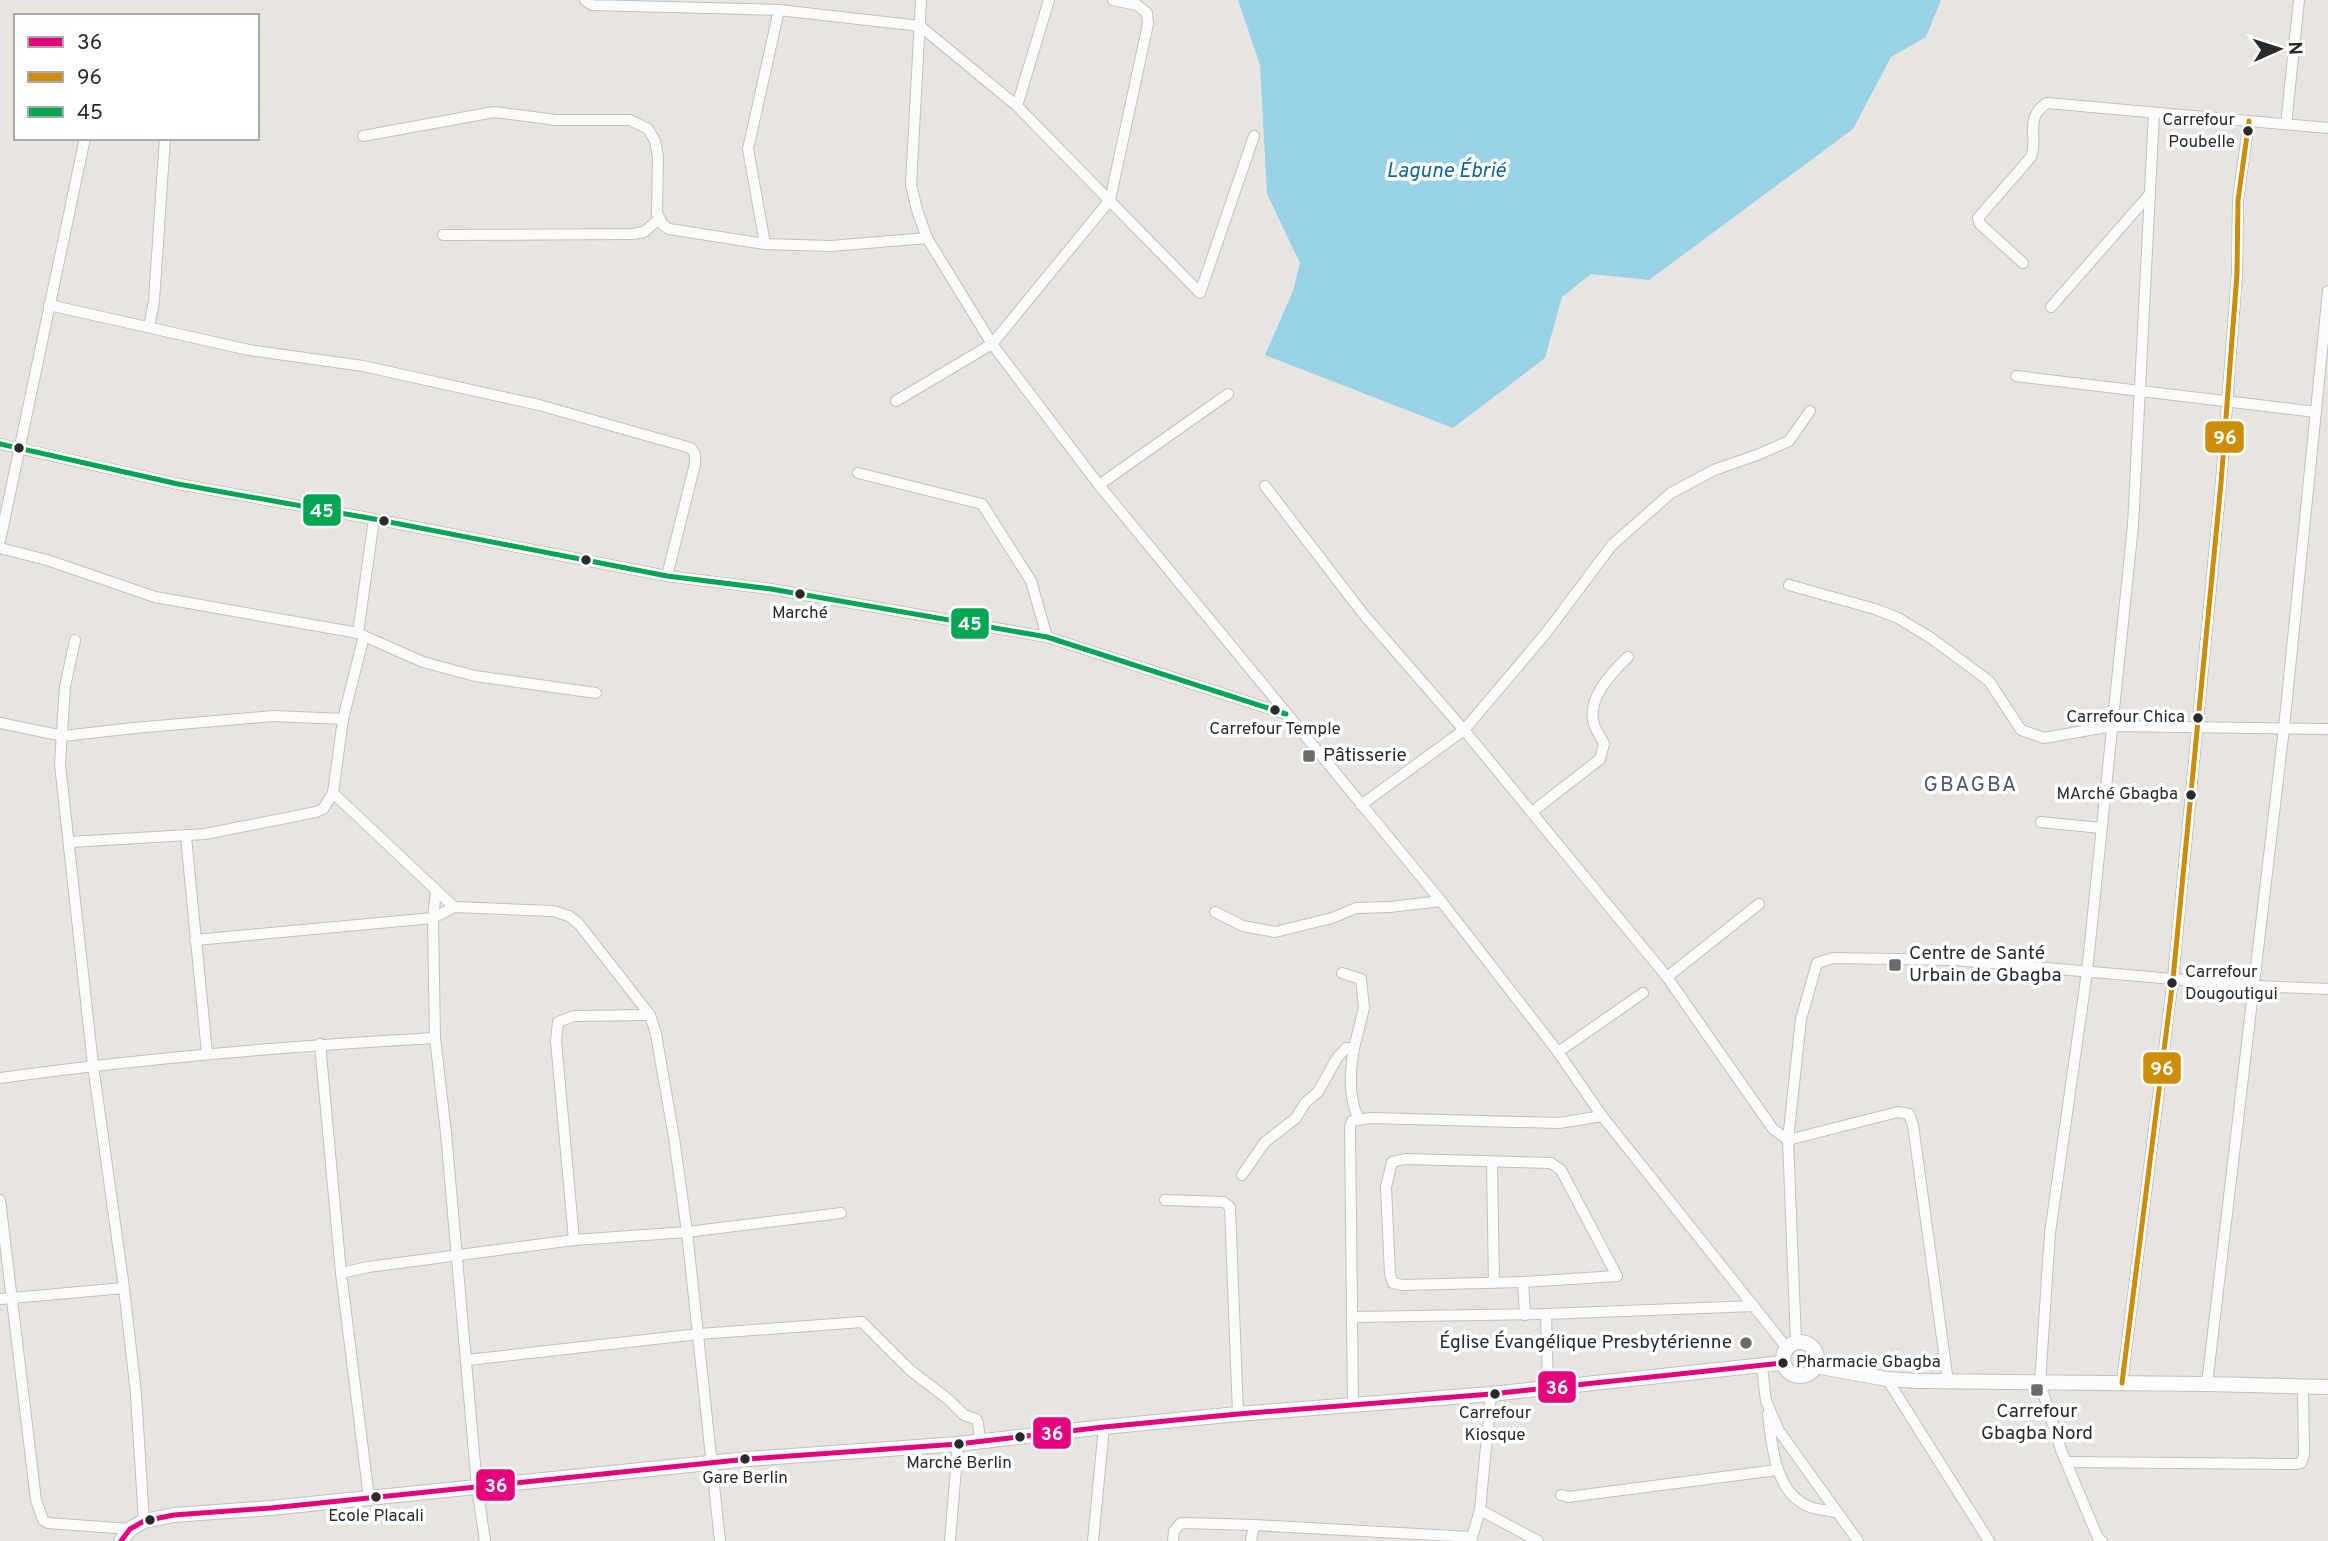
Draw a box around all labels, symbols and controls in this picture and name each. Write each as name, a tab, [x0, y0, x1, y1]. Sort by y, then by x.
legend	[14, 14, 259, 140]
north arrow	[2244, 14, 2314, 84]
text: 36	[77, 30, 102, 57]
text: N	[2282, 41, 2306, 56]
text: 96	[77, 65, 102, 92]
text: 45	[77, 100, 103, 127]
place label: Carrefour Poubelle	[2162, 110, 2235, 154]
marker: Carrefour Poubelle	[2241, 124, 2255, 138]
water label: Lagune Ébrié	[1386, 157, 1508, 185]
line badge: 96	[2204, 420, 2245, 454]
text: 96	[2213, 427, 2237, 451]
unlabelled marker	[12, 441, 26, 455]
line badge: 45	[302, 493, 342, 527]
text: 45	[310, 500, 334, 524]
unlabelled marker	[377, 514, 391, 528]
unlabelled marker	[579, 553, 593, 567]
marker: Marché	[793, 587, 807, 601]
place label: Marché	[772, 603, 828, 625]
line badge: 45	[950, 607, 990, 640]
text: 45	[958, 613, 982, 637]
marker: Carrefour Temple	[1268, 703, 1282, 717]
place label: Carrefour Chica	[2066, 707, 2185, 729]
marker: Carrefour Chica	[2191, 711, 2205, 725]
place label: Carrefour Temple	[1209, 719, 1341, 741]
place label: Pâtisserie	[1323, 744, 1407, 768]
marker: Pâtisserie	[1301, 748, 1317, 764]
district label: GBAGBA	[1924, 772, 2018, 799]
place label: MArché Gbagba	[2056, 784, 2178, 806]
marker: MArché Gbagba	[2184, 788, 2198, 802]
place label: Centre de Santé Urbain de Gbagba	[1909, 942, 2062, 988]
marker: Centre de Santé Urbain de Gbagba	[1887, 957, 1903, 973]
place label: Carrefour Dougoutigui	[2185, 962, 2278, 1006]
marker: Carrefour Dougoutigui	[2165, 976, 2179, 990]
line badge: 96	[2142, 1051, 2182, 1085]
text: 96	[2150, 1058, 2174, 1082]
place label: Église Évangélique Presbytérienne	[1439, 1330, 1732, 1355]
marker: Église Évangélique Presbytérienne	[1738, 1335, 1754, 1351]
place label: Pharmacie Gbagba	[1796, 1352, 1941, 1374]
marker: Pharmacie Gbagba	[1776, 1356, 1790, 1370]
line badge: 36	[1537, 1370, 1577, 1404]
text: 36	[1545, 1377, 1569, 1401]
marker: Carrefour Gbagba Nord	[2029, 1382, 2045, 1398]
marker: Carrefour Kiosque	[1488, 1387, 1502, 1401]
place label: Carrefour Gbagba Nord	[1981, 1400, 2093, 1446]
place label: Carrefour Kiosque	[1459, 1403, 1532, 1447]
line badge: 36	[1032, 1416, 1072, 1450]
text: 36	[1040, 1423, 1064, 1447]
unlabelled marker	[1013, 1430, 1027, 1444]
marker: Marché Berlin	[952, 1437, 966, 1451]
marker: Gare Berlin	[738, 1452, 752, 1466]
place label: Marché Berlin	[906, 1453, 1012, 1475]
line badge: 36	[475, 1468, 516, 1502]
place label: Gare Berlin	[702, 1468, 788, 1490]
text: 36	[484, 1475, 508, 1499]
marker: Ecole Placali	[369, 1490, 383, 1504]
place label: Ecole Placali	[328, 1506, 424, 1528]
unlabelled marker	[143, 1513, 157, 1527]

